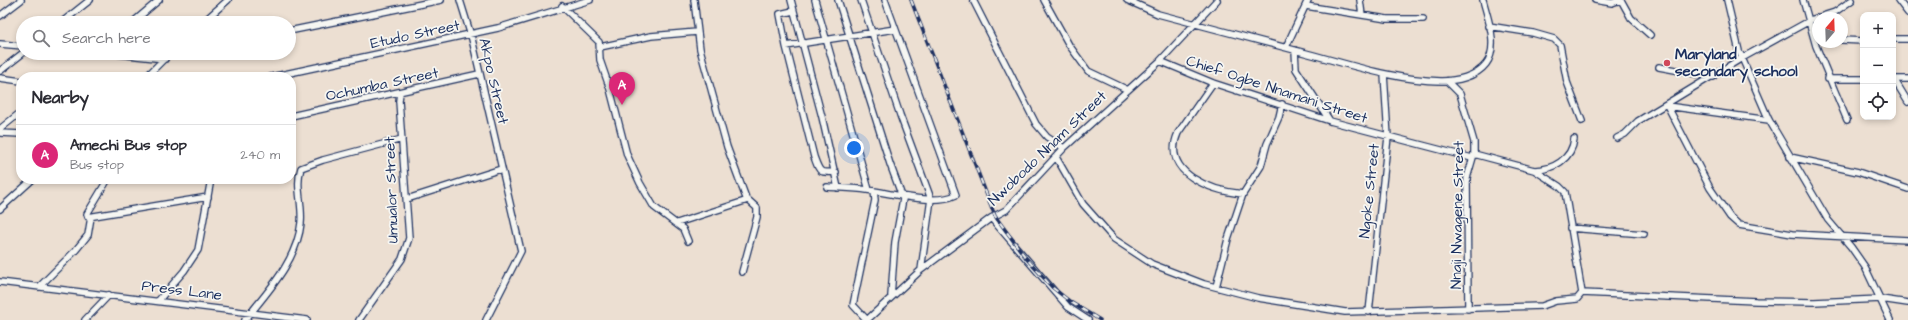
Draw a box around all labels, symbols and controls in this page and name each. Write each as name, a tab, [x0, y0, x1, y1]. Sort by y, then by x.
north arrow	[1812, 12, 1848, 48]
map controls	[1860, 12, 1896, 120]
button: +	[1860, 12, 1896, 48]
street label: Etudo Street	[368, 15, 462, 54]
search box	[16, 16, 296, 60]
icon: search	[30, 27, 52, 49]
text: Search here	[62, 28, 151, 49]
street label: Akpo Street	[473, 36, 514, 126]
place label: Maryland secondary school	[1675, 44, 1798, 83]
button: −	[1860, 48, 1896, 84]
street label: Chief Ogbe Nnamani Street	[1183, 50, 1370, 130]
marker: Maryland secondary school	[1662, 58, 1672, 68]
street label: Ochumba Street	[324, 62, 440, 107]
pin: A	[609, 72, 635, 105]
button: locate	[1860, 84, 1896, 120]
text: Nearby	[32, 86, 89, 110]
street label: Nwobodo Nnam Street	[983, 86, 1111, 211]
text: Amechi Bus stop	[70, 135, 187, 156]
street label: Umualor Street	[379, 136, 404, 244]
your location	[844, 138, 864, 158]
street label: Nnaji Nwagene Street	[1446, 141, 1470, 289]
street label: Ngoke Street	[1354, 143, 1386, 240]
text: A	[41, 146, 49, 164]
text: 240 m	[240, 146, 280, 164]
text: Bus stop	[70, 156, 124, 174]
street label: Press Lane	[141, 275, 223, 306]

